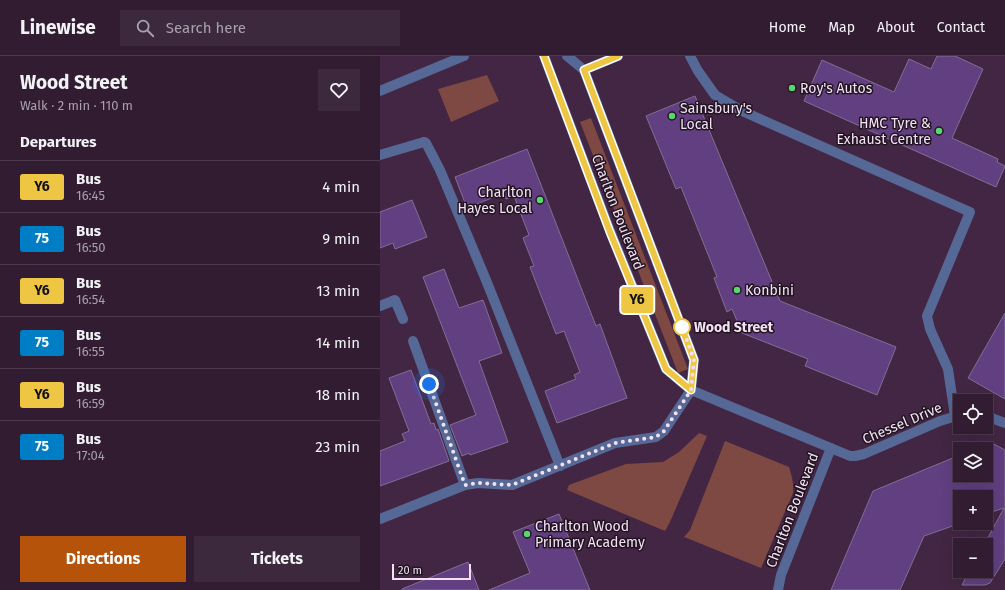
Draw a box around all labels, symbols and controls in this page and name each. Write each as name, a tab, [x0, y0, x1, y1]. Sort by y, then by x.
search box	[120, 10, 400, 46]
text: Linewise	[20, 16, 96, 39]
icon: search	[134, 17, 156, 39]
text: Search here	[166, 19, 246, 37]
text: Home	[769, 19, 806, 36]
text: Map	[828, 19, 855, 36]
text: About	[877, 19, 915, 36]
text: Contact	[937, 19, 985, 36]
button: heart	[318, 69, 360, 111]
text: Wood Street	[20, 71, 128, 94]
place label: Roy's Autos	[800, 80, 873, 97]
marker: Roy's Autos	[787, 83, 797, 93]
text: Walk · 2 min · 110 m	[20, 98, 133, 113]
place label: Sainsbury's Local	[680, 100, 753, 133]
marker: Sainsbury's Local	[667, 111, 677, 121]
place label: HMC Tyre & Exhaust Centre	[836, 115, 931, 148]
marker: HMC Tyre & Exhaust Centre	[934, 126, 944, 136]
text: Departures	[20, 133, 97, 151]
street label: Charlton Boulevard	[588, 152, 647, 272]
text: Bus	[76, 170, 101, 188]
text: Y6	[34, 178, 50, 195]
text: 4 min	[322, 178, 360, 196]
place label: Charlton Hayes Local	[457, 184, 532, 217]
text: 16:45	[76, 188, 105, 203]
marker: Charlton Hayes Local	[535, 195, 545, 205]
text: Bus	[76, 222, 101, 240]
text: 75	[35, 230, 49, 247]
text: 9 min	[322, 230, 360, 248]
text: 16:50	[76, 240, 106, 255]
text: Bus	[76, 274, 101, 292]
text: Y6	[34, 282, 50, 299]
text: 13 min	[316, 282, 360, 300]
place label: Konbini	[745, 282, 794, 299]
marker: Konbini	[732, 285, 742, 295]
line badge: Y6	[619, 287, 655, 313]
text: Y6	[629, 291, 645, 308]
text: 16:54	[76, 292, 105, 307]
marker: Wood Street	[673, 318, 691, 336]
place label: Wood Street	[694, 319, 774, 336]
text: Bus	[76, 326, 101, 344]
text: 75	[35, 334, 49, 351]
text: 14 min	[316, 334, 360, 352]
text: 16:55	[76, 344, 105, 359]
your location	[419, 374, 439, 394]
text: Bus	[76, 378, 101, 396]
text: Y6	[34, 386, 50, 403]
text: 18 min	[315, 386, 360, 404]
map controls	[953, 394, 993, 578]
button: locate	[953, 394, 993, 434]
text: 16:59	[76, 396, 105, 411]
street label: Chessel Drive	[860, 399, 945, 448]
text: Bus	[76, 430, 101, 448]
text: 75	[35, 438, 49, 455]
text: 23 min	[315, 438, 360, 456]
button: layers	[953, 442, 993, 482]
text: 17:04	[76, 448, 105, 463]
street label: Charlton Boulevard	[763, 450, 822, 570]
button: +	[953, 490, 993, 530]
place label: Charlton Wood Primary Academy	[535, 518, 645, 551]
marker: Charlton Wood Primary Academy	[522, 529, 532, 539]
button: Directions	[20, 536, 186, 582]
button: Tickets	[194, 536, 360, 582]
button: −	[953, 538, 993, 578]
scale bar	[392, 562, 471, 581]
text: 20 m	[398, 564, 422, 577]

